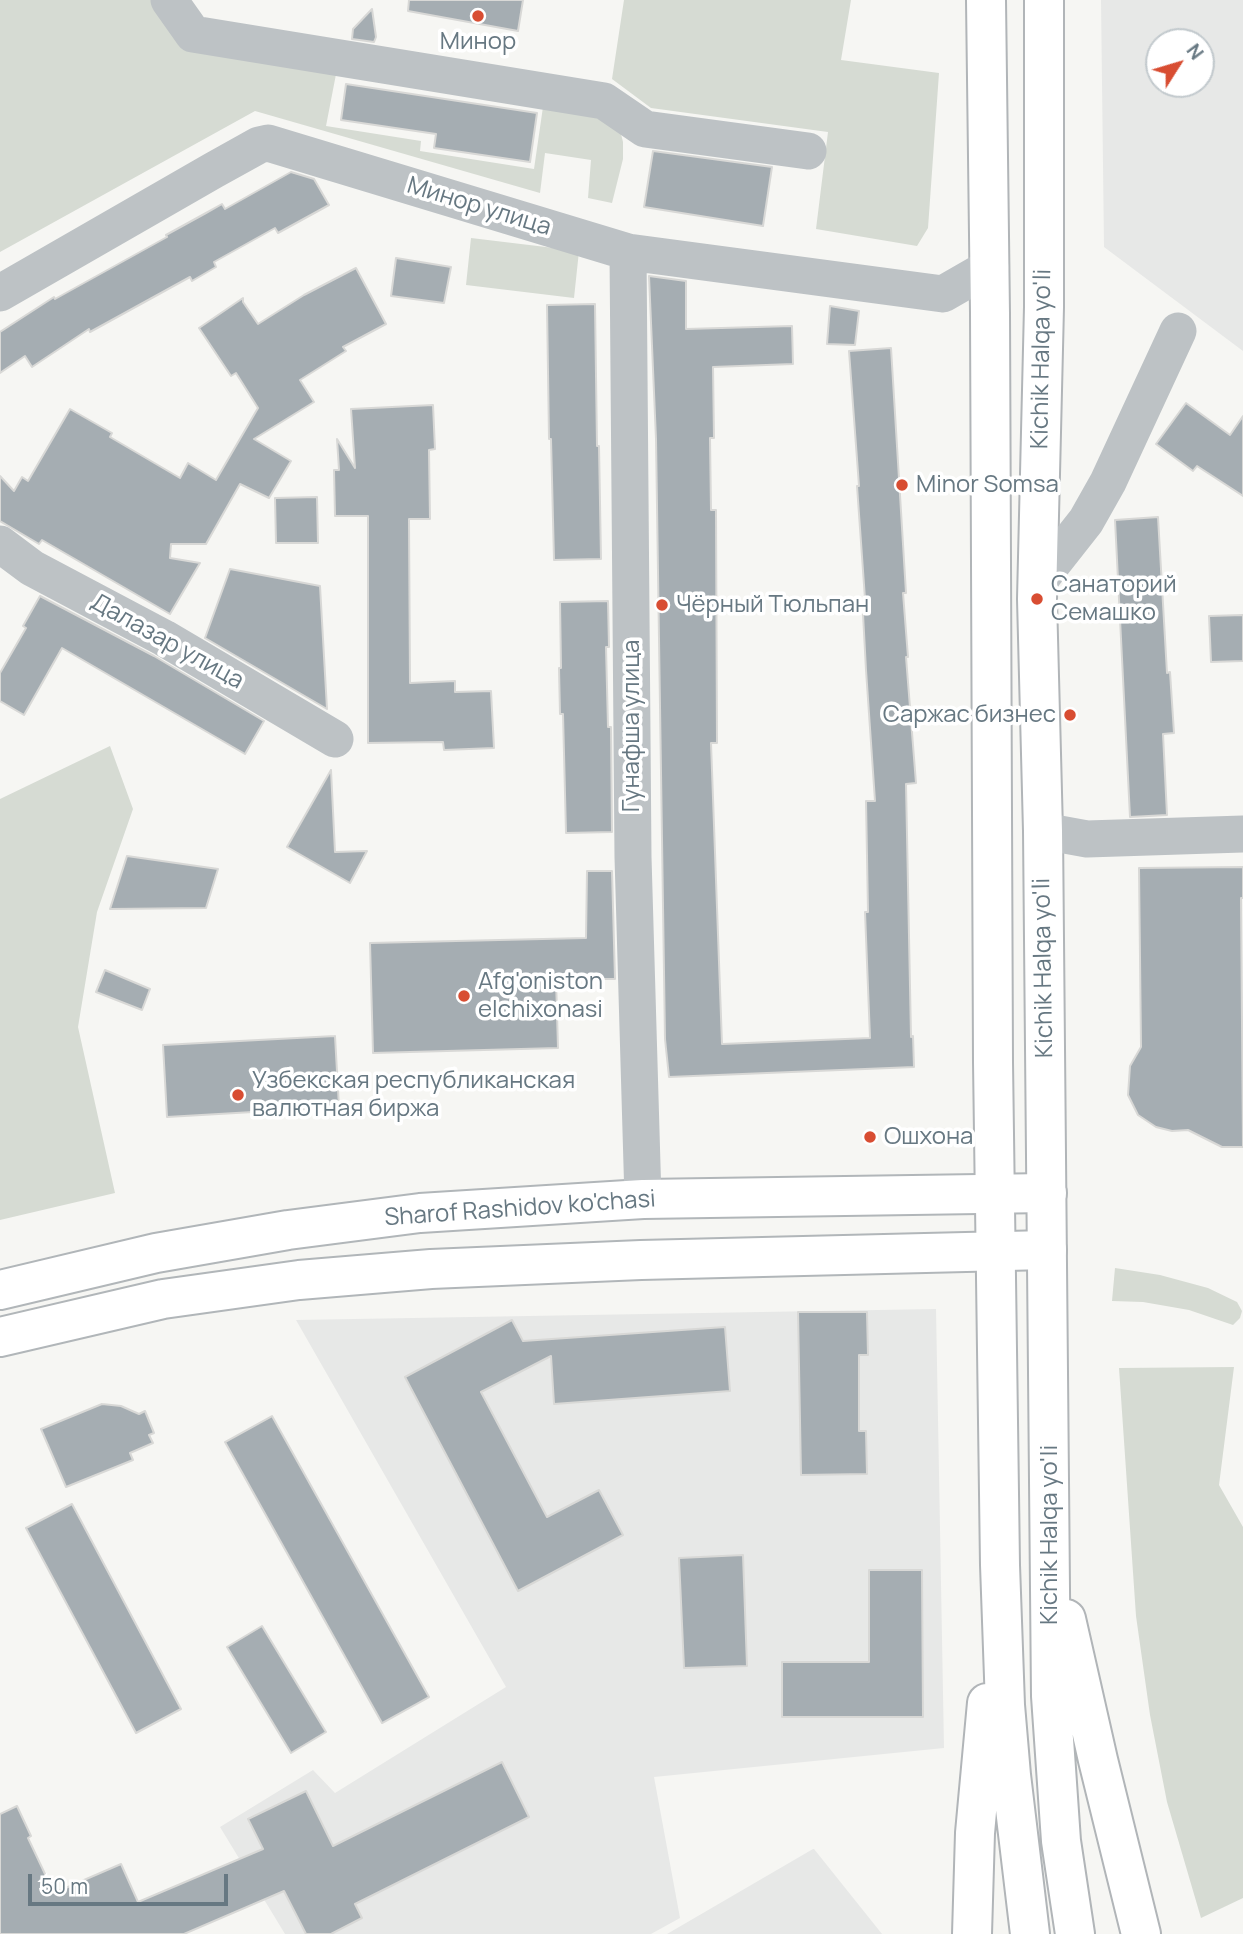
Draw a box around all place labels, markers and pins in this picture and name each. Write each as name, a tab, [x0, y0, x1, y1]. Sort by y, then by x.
marker: Минор	[470, 8, 486, 24]
place label: Минор	[440, 28, 516, 56]
place label: Minor Somsa	[916, 471, 1059, 499]
marker: Minor Somsa	[894, 477, 910, 493]
place label: Санаторий Семашко	[1051, 571, 1177, 627]
place label: Чёрный Тюльпан	[676, 591, 869, 619]
marker: Санаторий Семашко	[1029, 591, 1045, 607]
marker: Чёрный Тюльпан	[654, 597, 670, 613]
place label: Саржас бизнес	[883, 701, 1056, 729]
marker: Саржас бизнес	[1062, 707, 1078, 723]
place label: Afg'oniston elchixonasi	[478, 968, 603, 1024]
marker: Afg'oniston elchixonasi	[456, 988, 472, 1004]
place label: Узбекская республиканская валютная биржа	[252, 1067, 575, 1123]
marker: Узбекская республиканская валютная биржа	[230, 1087, 246, 1103]
place label: Ошхона	[884, 1123, 973, 1151]
marker: Ошхона	[862, 1129, 878, 1145]

